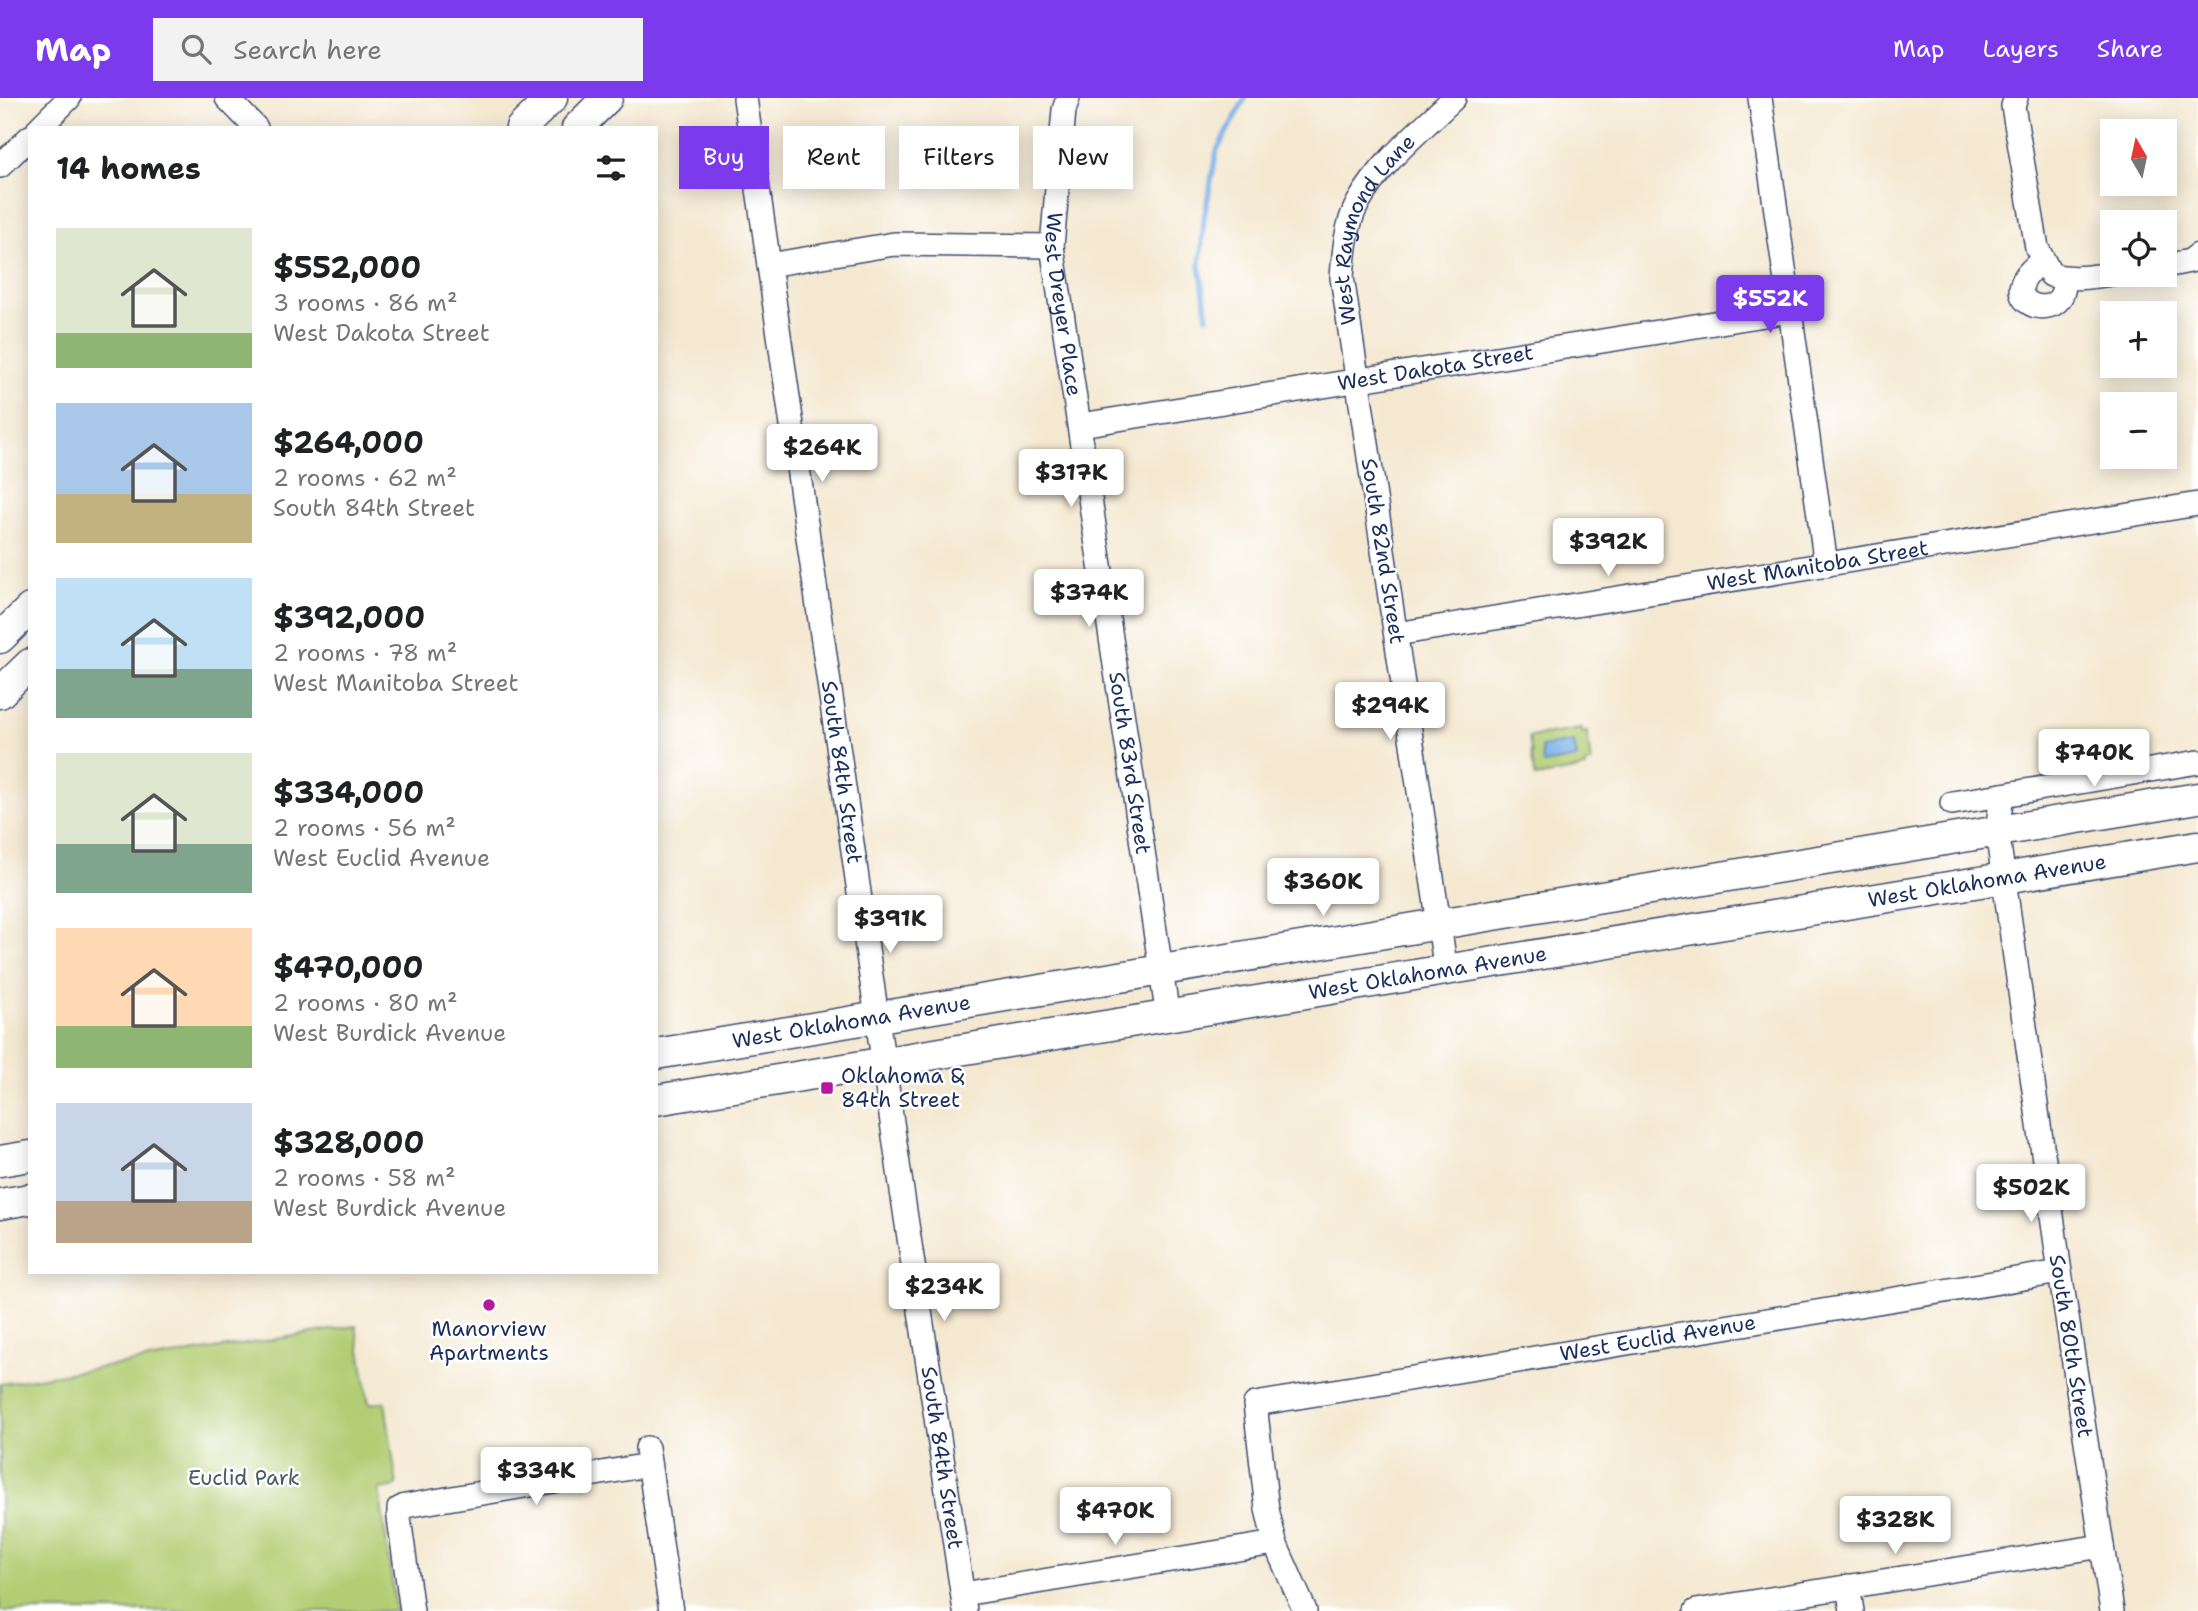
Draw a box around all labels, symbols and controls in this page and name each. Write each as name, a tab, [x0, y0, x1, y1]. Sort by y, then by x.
search box	[153, 18, 643, 81]
text: Map	[35, 27, 111, 72]
icon: search	[177, 30, 215, 68]
text: Search here	[233, 32, 382, 67]
text: Map	[1893, 33, 1944, 65]
text: Layers	[1982, 33, 2059, 65]
text: Share	[2097, 33, 2163, 65]
north arrow	[2100, 119, 2177, 196]
map controls	[2100, 119, 2177, 469]
chip: Buy	[679, 126, 769, 189]
chip: Rent	[783, 126, 885, 189]
chip: Filters	[899, 126, 1019, 189]
chip: New	[1033, 126, 1133, 189]
street label: West Raymond Lane	[1328, 128, 1421, 327]
text: 14 homes	[56, 148, 201, 189]
icon: filters	[592, 149, 630, 187]
button: locate	[2100, 210, 2177, 287]
street label: West Dreyer Place	[1038, 211, 1088, 398]
text: $552,000	[273, 247, 421, 288]
icon: home	[112, 256, 196, 340]
pin: $552K	[1721, 275, 1819, 335]
text: $552K	[1732, 283, 1808, 313]
text: 3 rooms · 86 m²	[273, 288, 458, 318]
button: +	[2100, 301, 2177, 378]
text: West Dakota Street	[273, 318, 490, 348]
street label: West Dakota Street	[1335, 338, 1535, 397]
button: −	[2100, 392, 2177, 469]
text: $264,000	[273, 422, 424, 463]
pin: $264K	[773, 424, 871, 484]
icon: home	[112, 431, 196, 515]
text: $264K	[783, 432, 861, 462]
pin: $317K	[1022, 450, 1120, 509]
street label: South 82nd Street	[1354, 456, 1412, 646]
text: $317K	[1035, 457, 1107, 487]
text: 2 rooms · 62 m²	[273, 463, 457, 493]
text: South 84th Street	[273, 493, 475, 523]
pin: $392K	[1559, 518, 1657, 578]
text: $392K	[1569, 526, 1647, 556]
street label: West Manitoba Street	[1705, 534, 1930, 597]
pin: $374K	[1040, 570, 1138, 629]
text: $374K	[1050, 577, 1128, 607]
text: $392,000	[273, 597, 425, 638]
icon: home	[112, 606, 196, 690]
text: 2 rooms · 78 m²	[273, 638, 457, 668]
text: West Manitoba Street	[273, 668, 519, 698]
street label: South 83rd Street	[1102, 670, 1157, 856]
street label: South 84th Street	[815, 679, 869, 865]
pin: $294K	[1341, 682, 1439, 742]
text: $294K	[1351, 690, 1429, 720]
pin: $740K	[2045, 730, 2143, 789]
text: $740K	[2054, 737, 2134, 767]
text: $334,000	[273, 772, 424, 813]
icon: home	[112, 781, 196, 865]
text: 2 rooms · 56 m²	[273, 813, 456, 843]
text: West Euclid Avenue	[273, 843, 490, 873]
street label: West Oklahoma Avenue	[1866, 847, 2108, 914]
pin: $360K	[1274, 858, 1372, 918]
text: $360K	[1283, 866, 1363, 896]
pin: $391K	[841, 896, 939, 955]
text: $391K	[854, 903, 926, 933]
street label: West Oklahoma Avenue	[1306, 939, 1549, 1006]
text: $470,000	[273, 947, 423, 988]
icon: home	[112, 956, 196, 1040]
text: 2 rooms · 80 m²	[273, 988, 458, 1018]
street label: West Oklahoma Avenue	[730, 988, 973, 1055]
text: West Burdick Avenue	[273, 1018, 506, 1048]
place label: Oklahoma & 84th Street	[841, 1062, 965, 1114]
marker: Oklahoma & 84th Street	[819, 1080, 835, 1096]
text: $328,000	[273, 1122, 424, 1163]
icon: home	[112, 1131, 196, 1215]
text: 2 rooms · 58 m²	[273, 1163, 456, 1193]
pin: $502K	[1982, 1164, 2080, 1224]
text: $502K	[1992, 1172, 2070, 1202]
text: West Burdick Avenue	[273, 1193, 506, 1223]
street label: South 80th Street	[2043, 1252, 2099, 1440]
pin: $234K	[895, 1264, 993, 1323]
text: $234K	[905, 1271, 983, 1301]
marker: Manorview Apartments	[481, 1297, 497, 1313]
street label: West Euclid Avenue	[1558, 1308, 1758, 1368]
place label: Manorview Apartments	[429, 1315, 549, 1367]
street label: South 84th Street	[914, 1364, 970, 1551]
pin: $334K	[487, 1448, 585, 1507]
text: $334K	[497, 1455, 575, 1485]
park label: Euclid Park	[188, 1464, 300, 1492]
pin: $470K	[1066, 1488, 1164, 1547]
text: $470K	[1076, 1495, 1154, 1525]
pin: $328K	[1846, 1496, 1944, 1556]
text: $328K	[1856, 1504, 1934, 1534]

